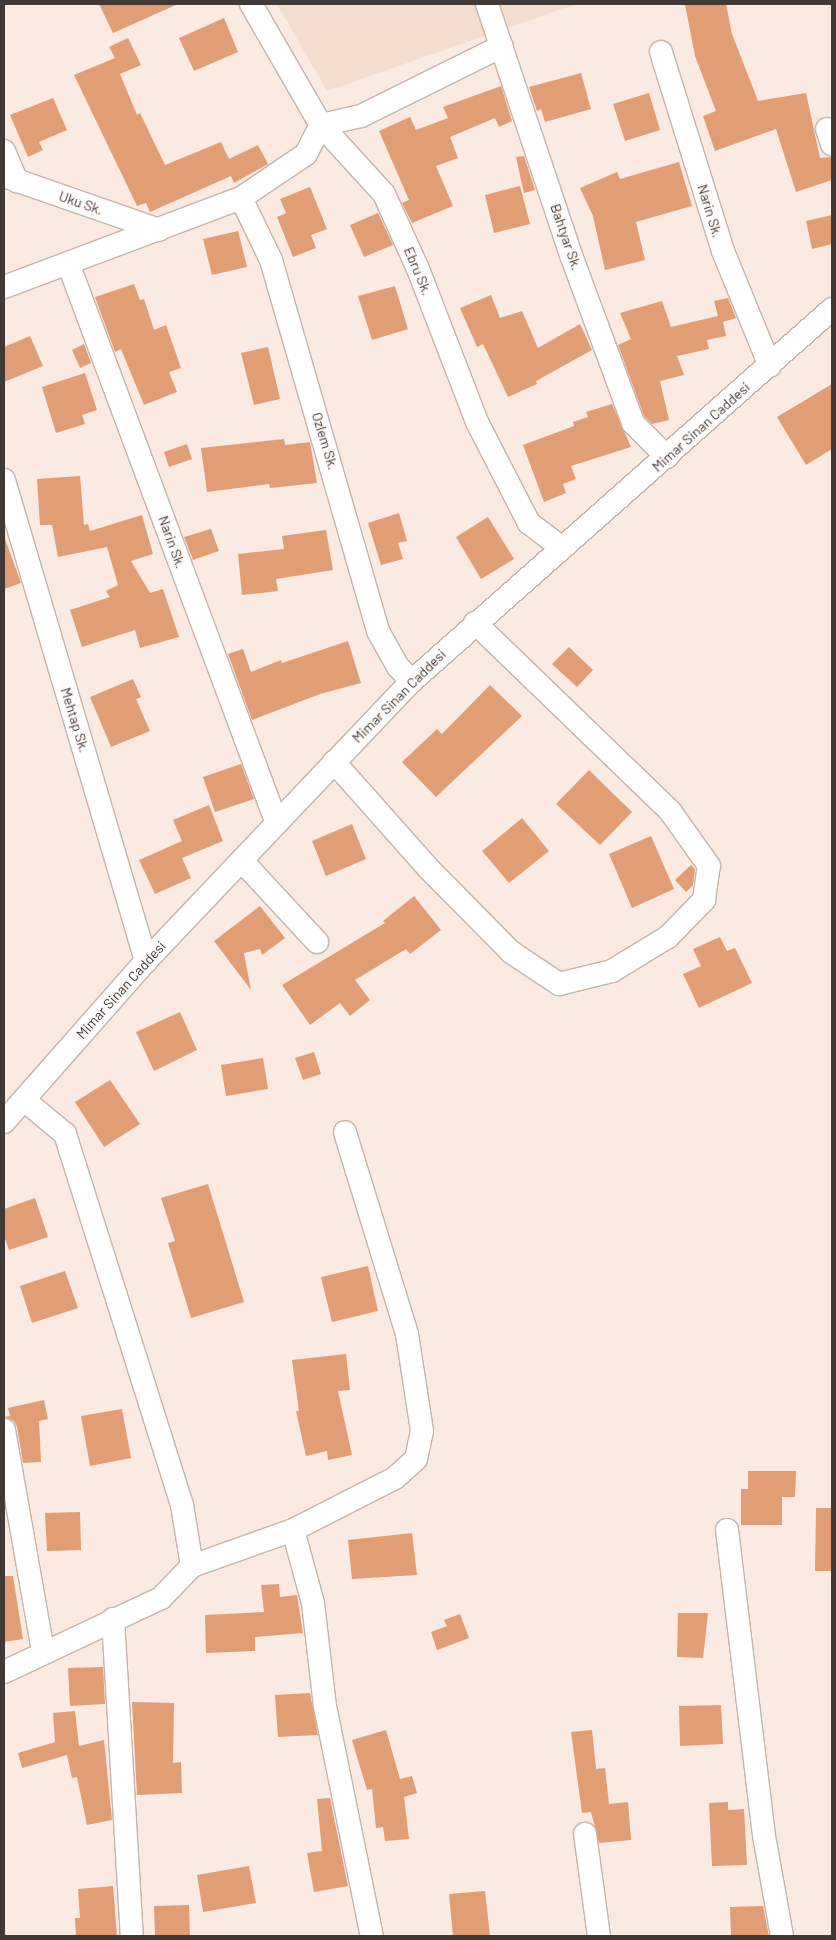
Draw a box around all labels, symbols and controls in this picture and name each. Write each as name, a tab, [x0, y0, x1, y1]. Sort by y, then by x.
street label: Narin Sk.	[694, 182, 726, 240]
street label: Uku Sk.	[57, 188, 105, 218]
street label: Bahtyar Sk.	[547, 202, 585, 272]
street label: Ebru Sk.	[400, 244, 436, 298]
street label: Mimar Sinan Caddesi	[649, 379, 753, 475]
street label: Ozlem Sk.	[308, 410, 342, 472]
street label: Narin Sk.	[155, 513, 189, 571]
street label: Mimar Sinan Caddesi	[349, 646, 449, 746]
street label: Mehtap Sk.	[57, 686, 93, 754]
street label: Mimar Sinan Caddesi	[73, 938, 169, 1042]

